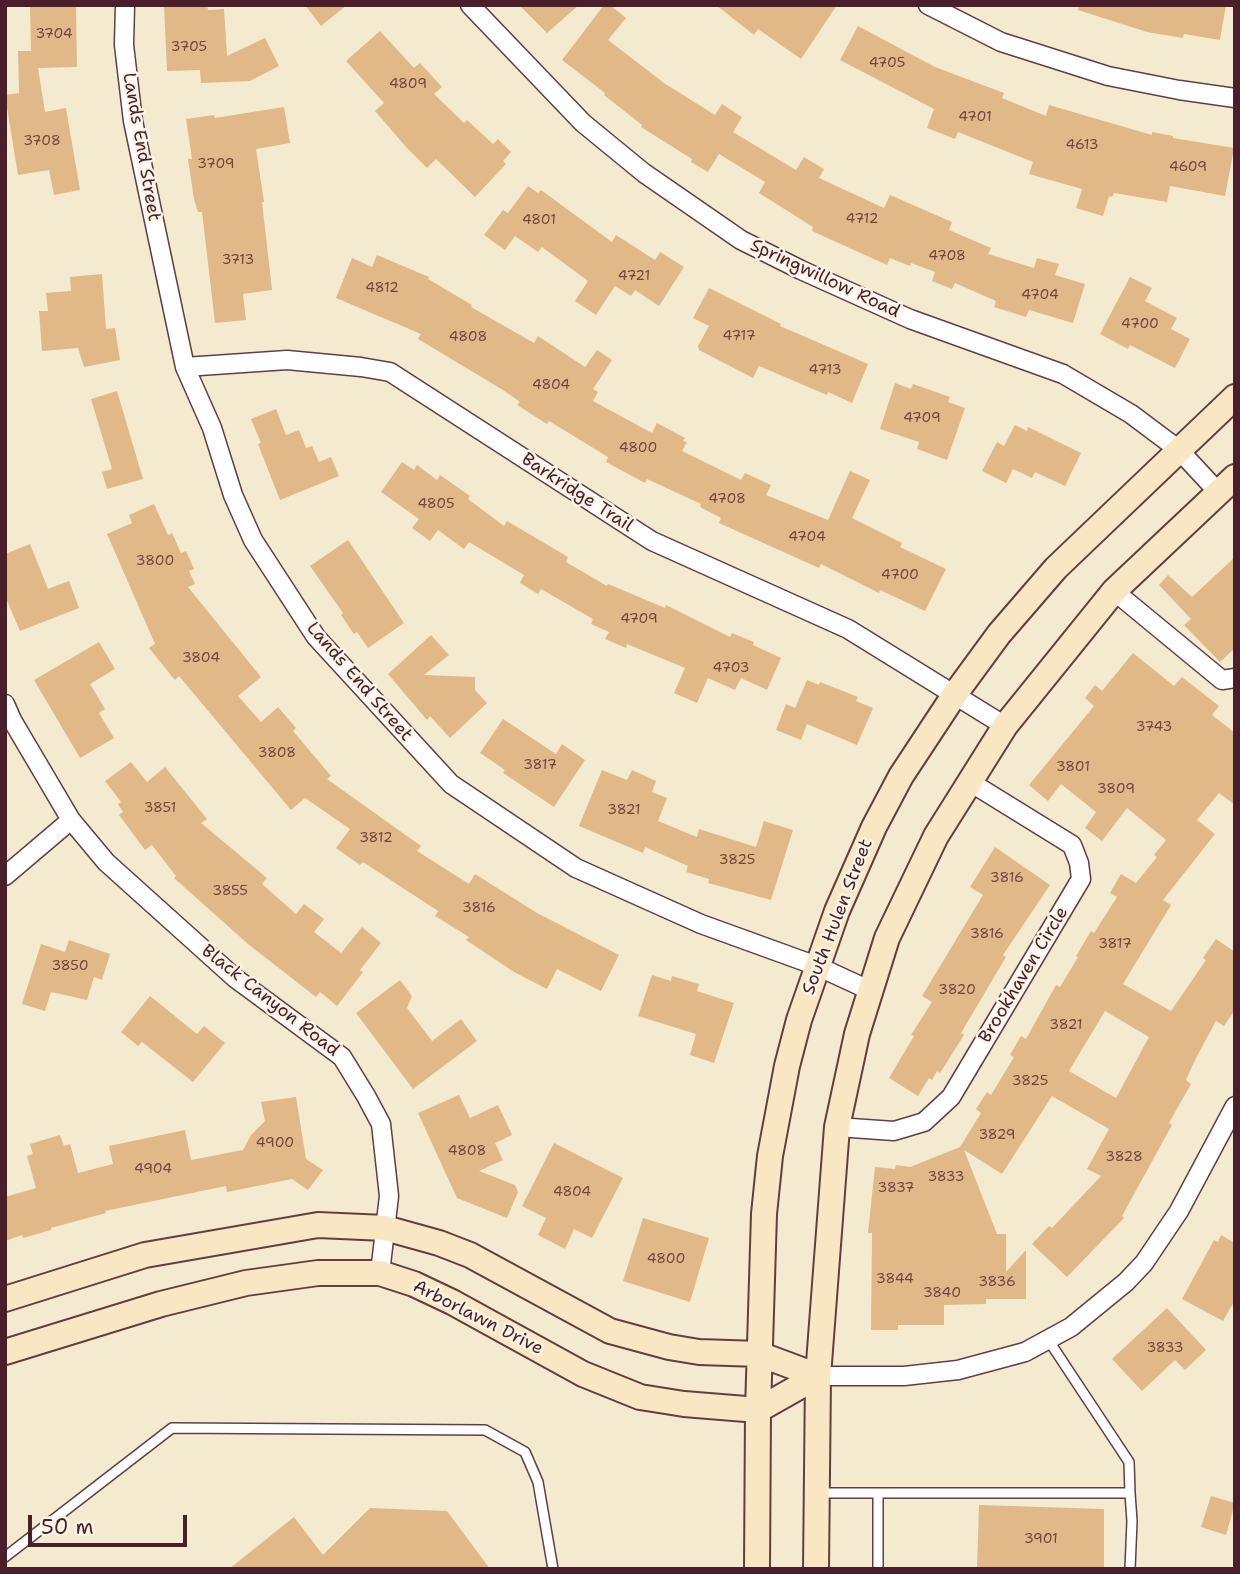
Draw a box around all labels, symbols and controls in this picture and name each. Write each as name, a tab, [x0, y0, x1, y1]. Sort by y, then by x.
house number: 3704	[35, 26, 73, 42]
house number: 3705	[171, 39, 207, 55]
house number: 4705	[869, 55, 905, 71]
street label: Lands End Street	[117, 71, 165, 223]
house number: 4809	[389, 76, 427, 92]
house number: 4701	[958, 109, 992, 125]
house number: 3708	[23, 133, 61, 149]
house number: 4613	[1065, 137, 1099, 153]
house number: 3709	[197, 156, 235, 172]
house number: 4609	[1169, 159, 1207, 175]
house number: 4712	[846, 211, 878, 227]
house number: 4801	[522, 212, 556, 228]
street label: Springwillow Road	[747, 235, 903, 323]
house number: 4708	[928, 248, 966, 264]
house number: 3713	[222, 252, 254, 268]
house number: 4721	[618, 268, 650, 284]
house number: 4812	[365, 280, 399, 296]
house number: 4704	[1021, 287, 1059, 303]
house number: 4700	[1121, 316, 1159, 332]
house number: 4717	[723, 328, 755, 344]
house number: 4808	[449, 329, 487, 345]
house number: 4713	[809, 362, 841, 378]
house number: 4804	[532, 377, 570, 393]
house number: 4709	[903, 410, 941, 426]
house number: 4800	[619, 440, 657, 456]
street label: Barkridge Trail	[517, 449, 637, 537]
house number: 4708	[708, 491, 746, 507]
house number: 4805	[417, 496, 455, 512]
house number: 4704	[788, 529, 826, 545]
house number: 3800	[136, 553, 174, 569]
house number: 4700	[881, 567, 919, 583]
house number: 4709	[620, 611, 658, 627]
street label: Lands End Street	[301, 618, 417, 746]
house number: 3804	[182, 650, 220, 666]
house number: 4703	[712, 660, 750, 676]
house number: 3743	[1136, 719, 1172, 735]
house number: 3808	[258, 745, 296, 761]
house number: 3817	[523, 757, 557, 773]
house number: 3801	[1056, 759, 1090, 775]
house number: 3809	[1097, 781, 1135, 797]
house number: 3851	[144, 800, 176, 816]
house number: 3821	[607, 802, 641, 818]
house number: 3812	[359, 830, 393, 846]
street label: South Hulen Street	[798, 836, 878, 998]
house number: 3825	[719, 852, 755, 868]
house number: 3816	[990, 870, 1024, 886]
house number: 3855	[212, 883, 248, 899]
house number: 3816	[462, 900, 496, 916]
street label: Brookhaven Circle	[975, 903, 1073, 1047]
house number: 3816	[970, 926, 1004, 942]
house number: 3817	[1098, 936, 1132, 952]
street label: Black Canyon Road	[197, 940, 343, 1062]
house number: 3850	[51, 958, 89, 974]
house number: 3820	[938, 982, 976, 998]
house number: 3821	[1049, 1017, 1083, 1033]
house number: 3825	[1012, 1073, 1048, 1089]
house number: 3829	[978, 1127, 1016, 1143]
house number: 4900	[256, 1135, 294, 1151]
house number: 4808	[448, 1143, 486, 1159]
house number: 3828	[1105, 1149, 1143, 1165]
house number: 4904	[134, 1161, 172, 1177]
house number: 3833	[927, 1169, 965, 1185]
house number: 3837	[878, 1180, 914, 1196]
house number: 4804	[553, 1184, 591, 1200]
house number: 4800	[647, 1251, 685, 1267]
house number: 3844	[876, 1271, 914, 1287]
house number: 3836	[978, 1274, 1016, 1290]
street label: Arborlawn Drive	[409, 1276, 547, 1360]
house number: 3840	[923, 1285, 961, 1301]
house number: 3833	[1146, 1340, 1184, 1356]
scale bar	[32, 1500, 191, 1544]
text: 50 m	[41, 1513, 94, 1541]
house number: 3901	[1024, 1531, 1058, 1547]

